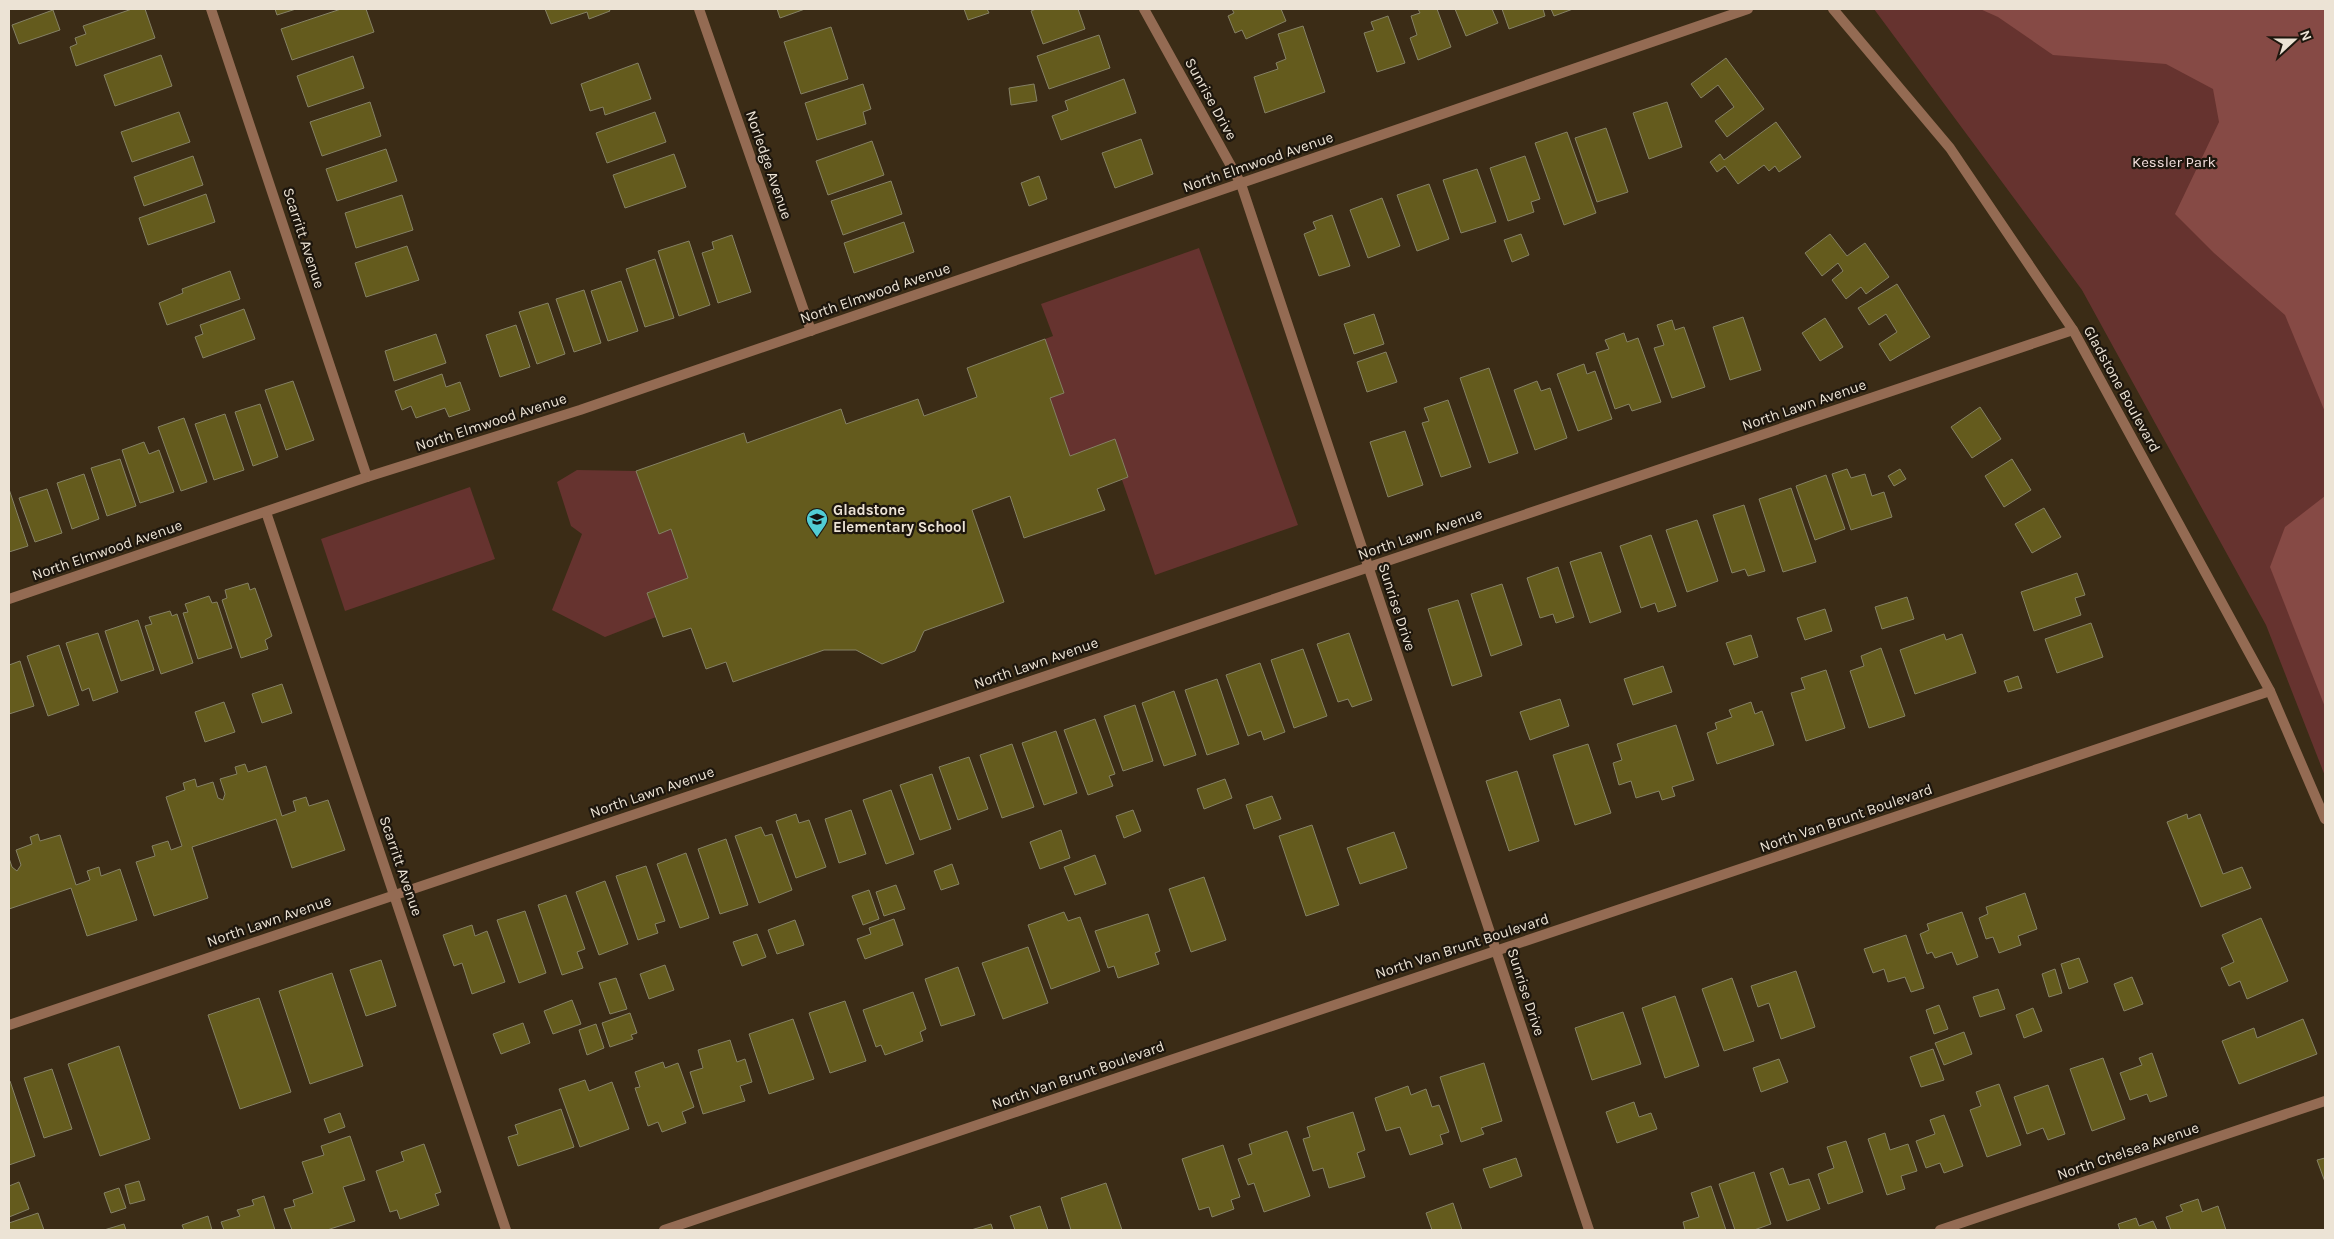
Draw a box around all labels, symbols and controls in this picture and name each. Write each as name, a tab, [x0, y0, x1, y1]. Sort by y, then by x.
north arrow	[2269, 15, 2319, 65]
text: N	[2296, 28, 2315, 43]
street label: Sunrise Drive	[1181, 55, 1241, 143]
street label: Norledge Avenue	[742, 108, 796, 222]
street label: North Elmwood Avenue	[1180, 128, 1336, 196]
park label: Kessler Park	[2132, 153, 2216, 171]
street label: Scarritt Avenue	[279, 185, 329, 291]
street label: North Elmwood Avenue	[797, 259, 953, 327]
street label: Gladstone Boulevard	[2080, 323, 2164, 455]
street label: North Lawn Avenue	[1739, 375, 1869, 435]
street label: North Elmwood Avenue	[413, 389, 569, 455]
place label: Gladstone Elementary School	[833, 501, 966, 536]
street label: North Lawn Avenue	[1355, 504, 1485, 564]
school or university icon: Gladstone Elementary School	[805, 507, 829, 538]
street label: North Elmwood Avenue	[29, 516, 185, 584]
street label: Sunrise Drive	[1374, 561, 1420, 653]
street label: North Lawn Avenue	[971, 633, 1101, 693]
street label: North Lawn Avenue	[587, 762, 717, 822]
street label: North Van Brunt Boulevard	[1757, 780, 1935, 856]
street label: Scarritt Avenue	[375, 814, 427, 918]
street label: North Lawn Avenue	[204, 891, 334, 951]
street label: North Van Brunt Boulevard	[1373, 909, 1551, 983]
street label: Sunrise Drive	[1503, 946, 1549, 1038]
street label: North Van Brunt Boulevard	[989, 1037, 1167, 1113]
street label: North Chelsea Avenue	[2055, 1118, 2201, 1184]

